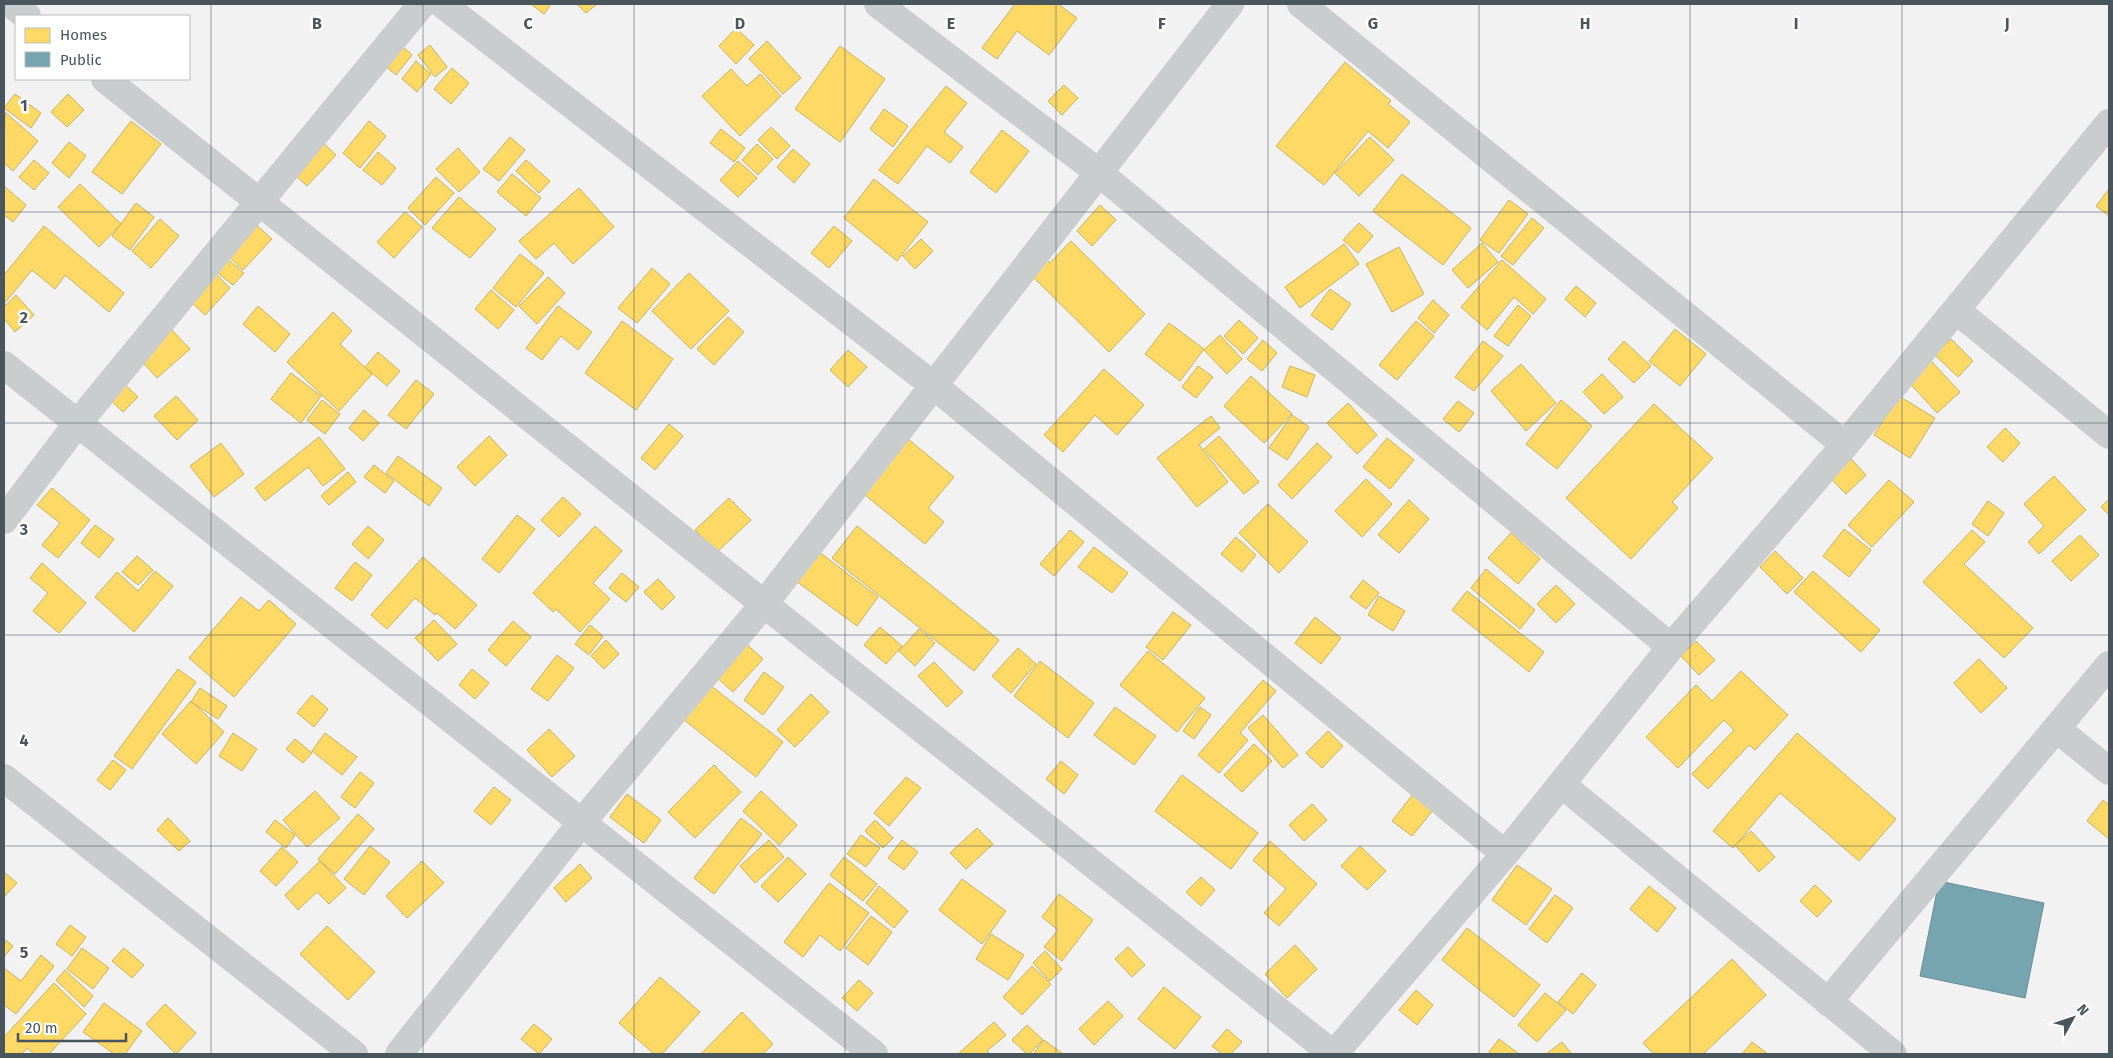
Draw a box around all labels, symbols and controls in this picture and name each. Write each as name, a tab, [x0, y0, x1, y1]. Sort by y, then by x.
text: B	[312, 14, 322, 33]
text: C	[523, 14, 533, 33]
text: D	[735, 14, 745, 33]
text: E	[947, 14, 955, 33]
text: F	[1158, 14, 1166, 33]
text: G	[1368, 14, 1378, 33]
text: H	[1580, 14, 1590, 33]
text: I	[1794, 14, 1798, 33]
text: J	[2003, 14, 2010, 33]
legend	[15, 15, 190, 80]
text: Homes	[60, 26, 107, 44]
text: Public	[60, 51, 102, 69]
text: 1	[20, 96, 28, 115]
text: 2	[20, 308, 28, 327]
text: 3	[19, 520, 28, 539]
text: 4	[19, 731, 29, 750]
text: 5	[20, 943, 29, 962]
north arrow	[2048, 993, 2098, 1043]
text: N	[2073, 1001, 2092, 1019]
scale bar	[18, 1010, 125, 1042]
text: 20 m	[25, 1019, 58, 1037]

